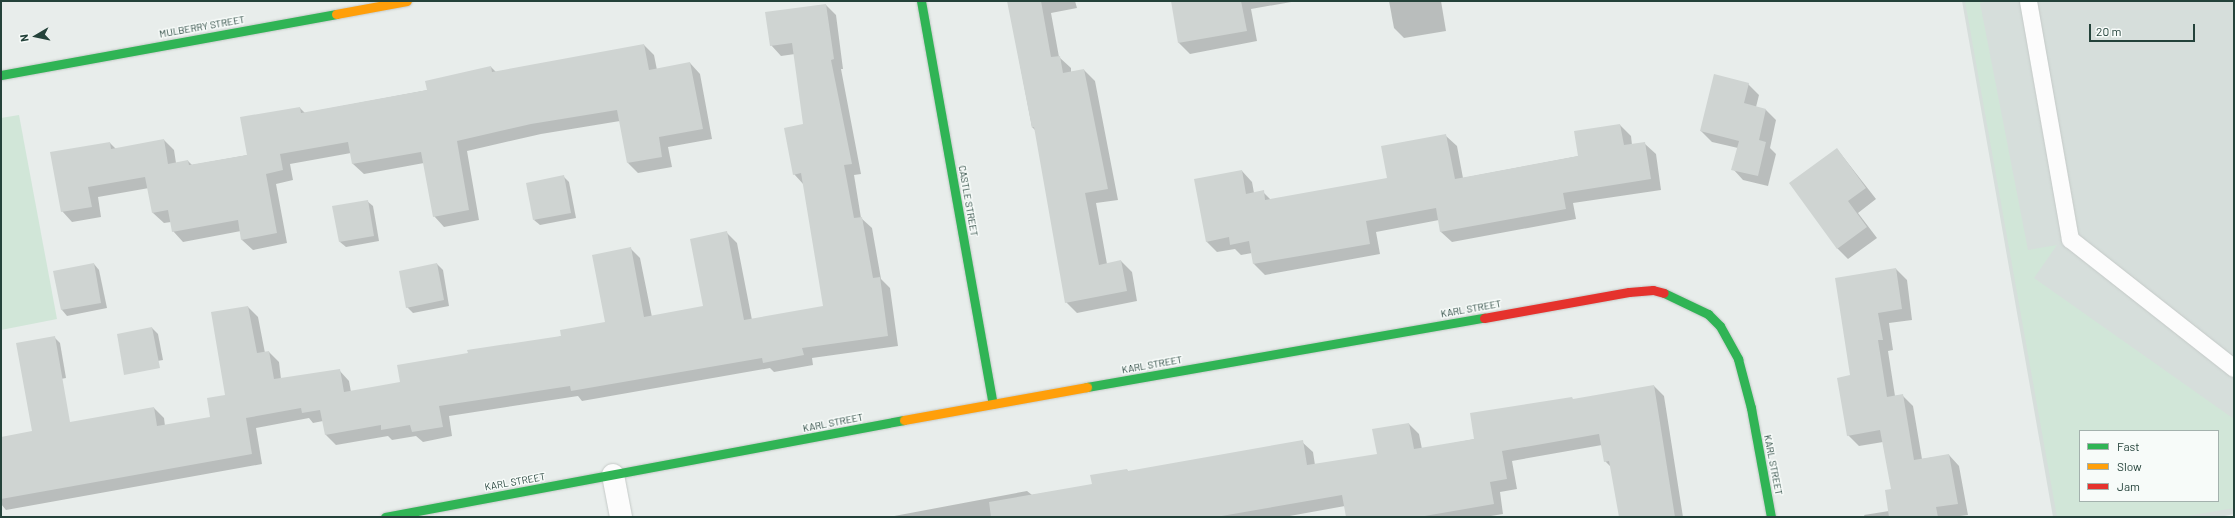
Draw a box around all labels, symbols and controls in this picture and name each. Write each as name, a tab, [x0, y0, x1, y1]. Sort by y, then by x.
street label: MULBERRY STREET	[158, 14, 246, 40]
north arrow	[16, 16, 56, 56]
scale bar	[2091, 16, 2197, 42]
text: 20 m	[2096, 24, 2122, 38]
text: N	[17, 33, 31, 43]
street label: CASTLE STREET	[956, 164, 980, 238]
street label: KARL STREET	[1440, 298, 1502, 320]
street label: KARL STREET	[1121, 354, 1183, 376]
street label: KARL STREET	[802, 411, 864, 435]
legend	[2079, 430, 2219, 502]
street label: KARL STREET	[1761, 434, 1785, 496]
text: Fast	[2117, 439, 2140, 453]
text: Slow	[2117, 459, 2142, 473]
street label: KARL STREET	[484, 471, 546, 493]
text: Jam	[2117, 479, 2140, 493]

